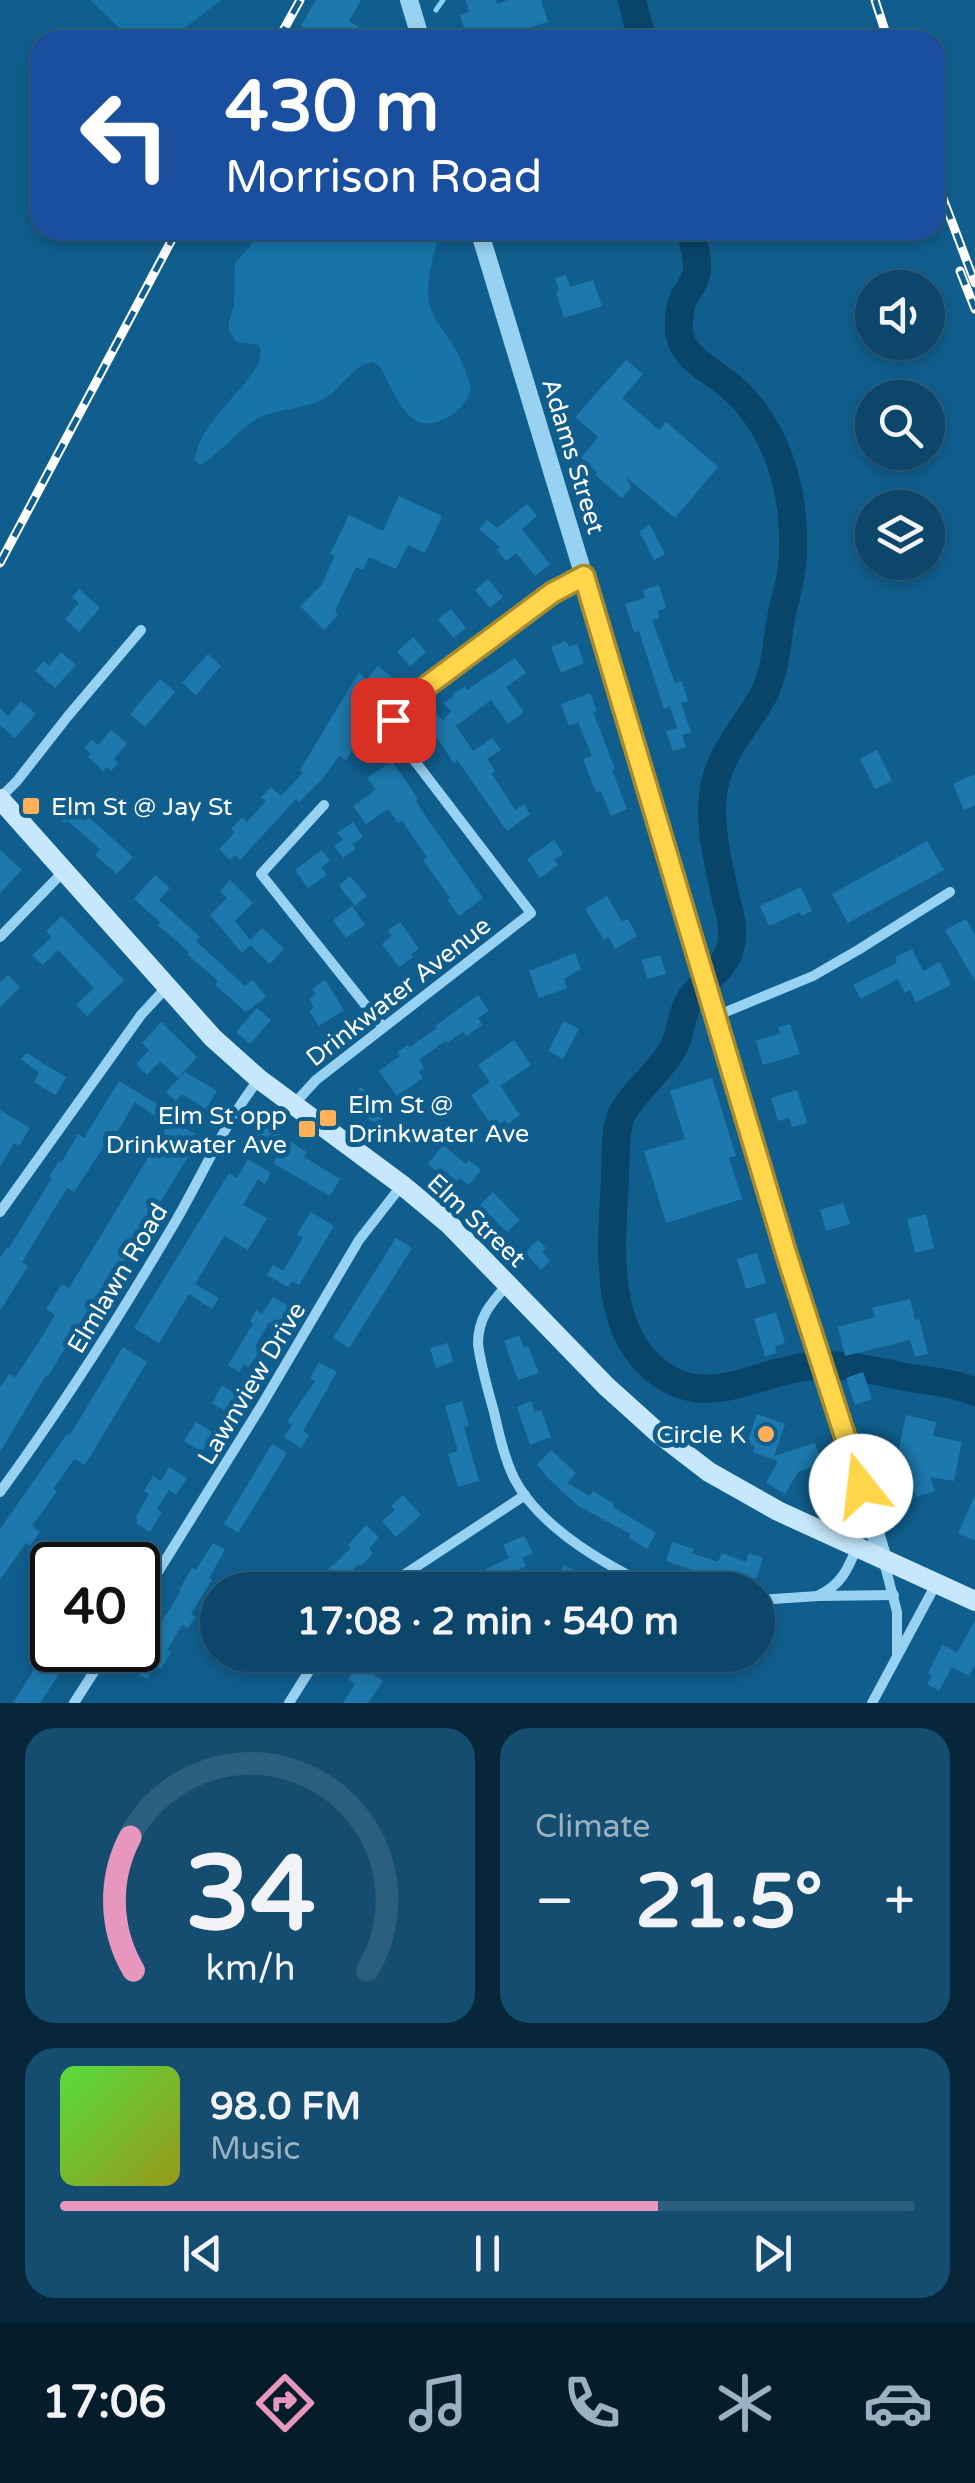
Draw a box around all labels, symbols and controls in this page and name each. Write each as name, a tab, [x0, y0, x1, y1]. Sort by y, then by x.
text: 430 m	[225, 66, 439, 150]
icon: left	[60, 70, 190, 200]
text: Morrison Road	[225, 151, 542, 205]
map controls	[855, 270, 945, 580]
button: sound	[855, 270, 945, 360]
street label: Adams Street	[535, 375, 611, 538]
button: search	[855, 380, 945, 470]
button: layers	[855, 490, 945, 580]
pin	[351, 678, 436, 763]
icon: arrive	[366, 693, 421, 748]
place label: Elm St @ Jay St	[51, 792, 233, 822]
marker: Elm St @ Jay St	[20, 795, 42, 817]
street label: Drinkwater Avenue	[300, 910, 497, 1073]
place label: Elm St @ Drinkwater Ave	[348, 1090, 529, 1149]
place label: Elm St opp Drinkwater Ave	[106, 1101, 287, 1160]
marker: Elm St @ Drinkwater Ave	[317, 1107, 339, 1129]
marker: Elm St opp Drinkwater Ave	[296, 1118, 318, 1140]
street label: Elm Street	[421, 1168, 532, 1274]
street label: Elmlawn Road	[61, 1198, 174, 1359]
street label: Lawnview Drive	[192, 1297, 312, 1470]
place label: Circle K	[656, 1420, 746, 1450]
marker: Circle K	[755, 1423, 777, 1445]
position arrow	[809, 1434, 913, 1538]
speed limit sign: 40	[30, 1542, 160, 1672]
text: 17:08 · 2 min · 540 m	[296, 1599, 679, 1645]
text: Climate	[535, 1808, 650, 1846]
text: 34	[185, 1833, 315, 1958]
text: 21.5°	[635, 1857, 823, 1947]
text: −	[535, 1869, 574, 1935]
text: +	[884, 1869, 915, 1935]
text: km/h	[205, 1947, 295, 1990]
text: 98.0 FM	[210, 2084, 361, 2130]
text: Music	[210, 2130, 300, 2168]
icon: previous	[175, 2226, 230, 2281]
icon: pause	[460, 2226, 515, 2281]
icon: next	[745, 2226, 800, 2281]
icon: directions	[250, 2368, 320, 2438]
icon: music	[403, 2368, 473, 2438]
icon: phone	[557, 2368, 627, 2438]
icon: climate	[710, 2368, 780, 2438]
icon: car	[863, 2368, 933, 2438]
text: 17:06	[42, 2376, 166, 2430]

